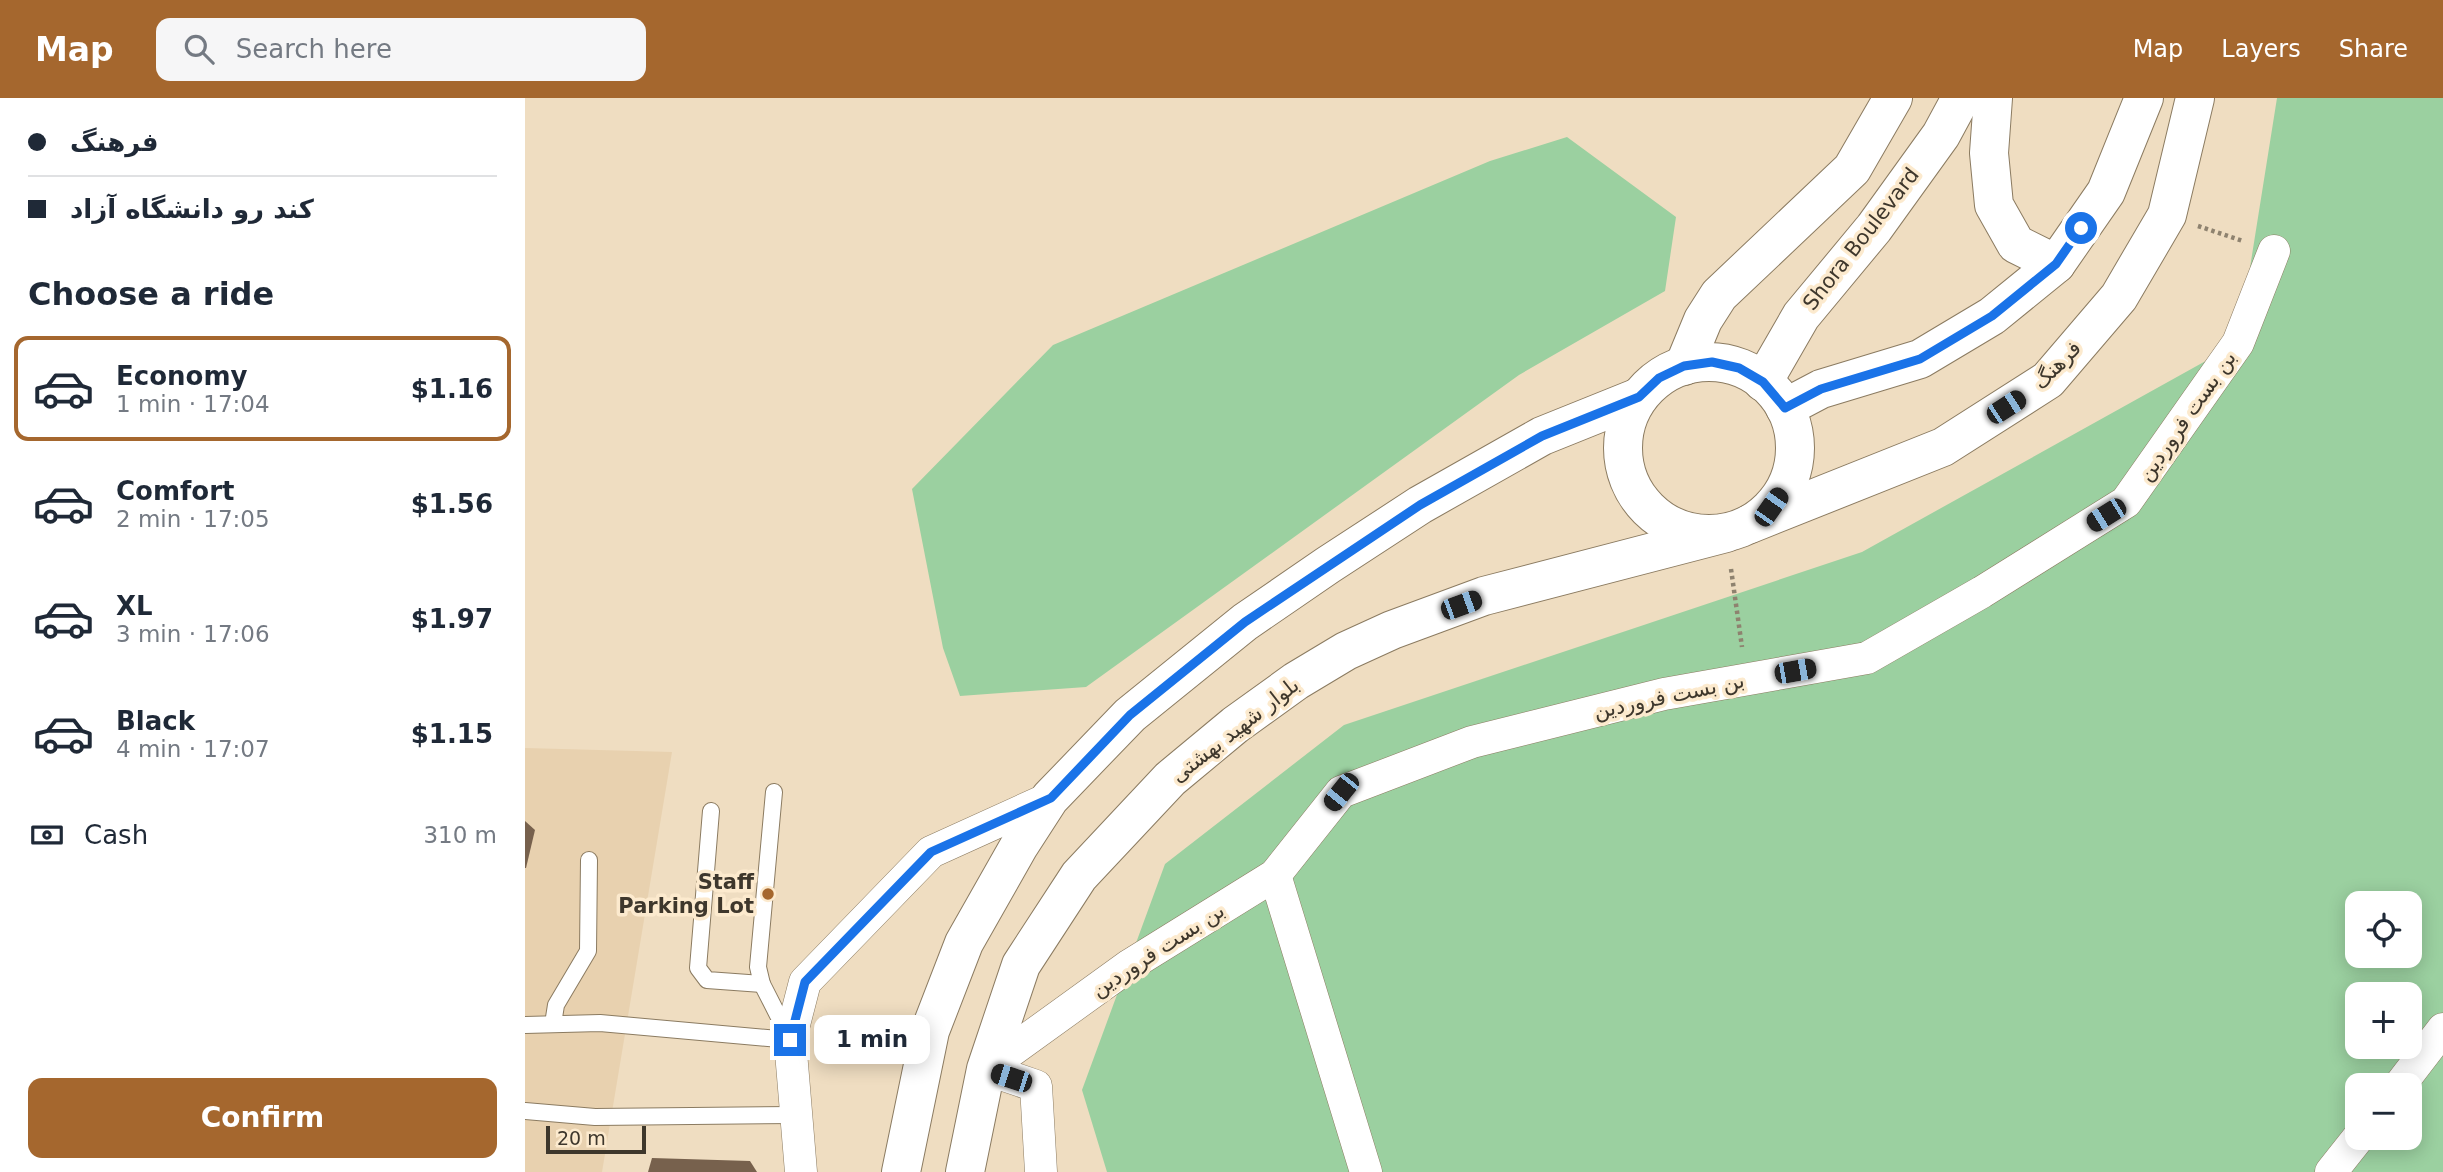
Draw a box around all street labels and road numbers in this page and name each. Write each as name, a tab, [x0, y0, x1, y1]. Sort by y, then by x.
street label: Shora Boulevard	[1798, 163, 1924, 315]
street label: فرهنگ	[2028, 336, 2086, 394]
street label: بن بست فروردین	[2133, 346, 2241, 486]
street label: بن بست فروردین	[1591, 668, 1747, 724]
street label: بلوار شهید بهشتی	[1166, 673, 1304, 787]
street label: بن بست فروردین	[1087, 898, 1229, 1002]

